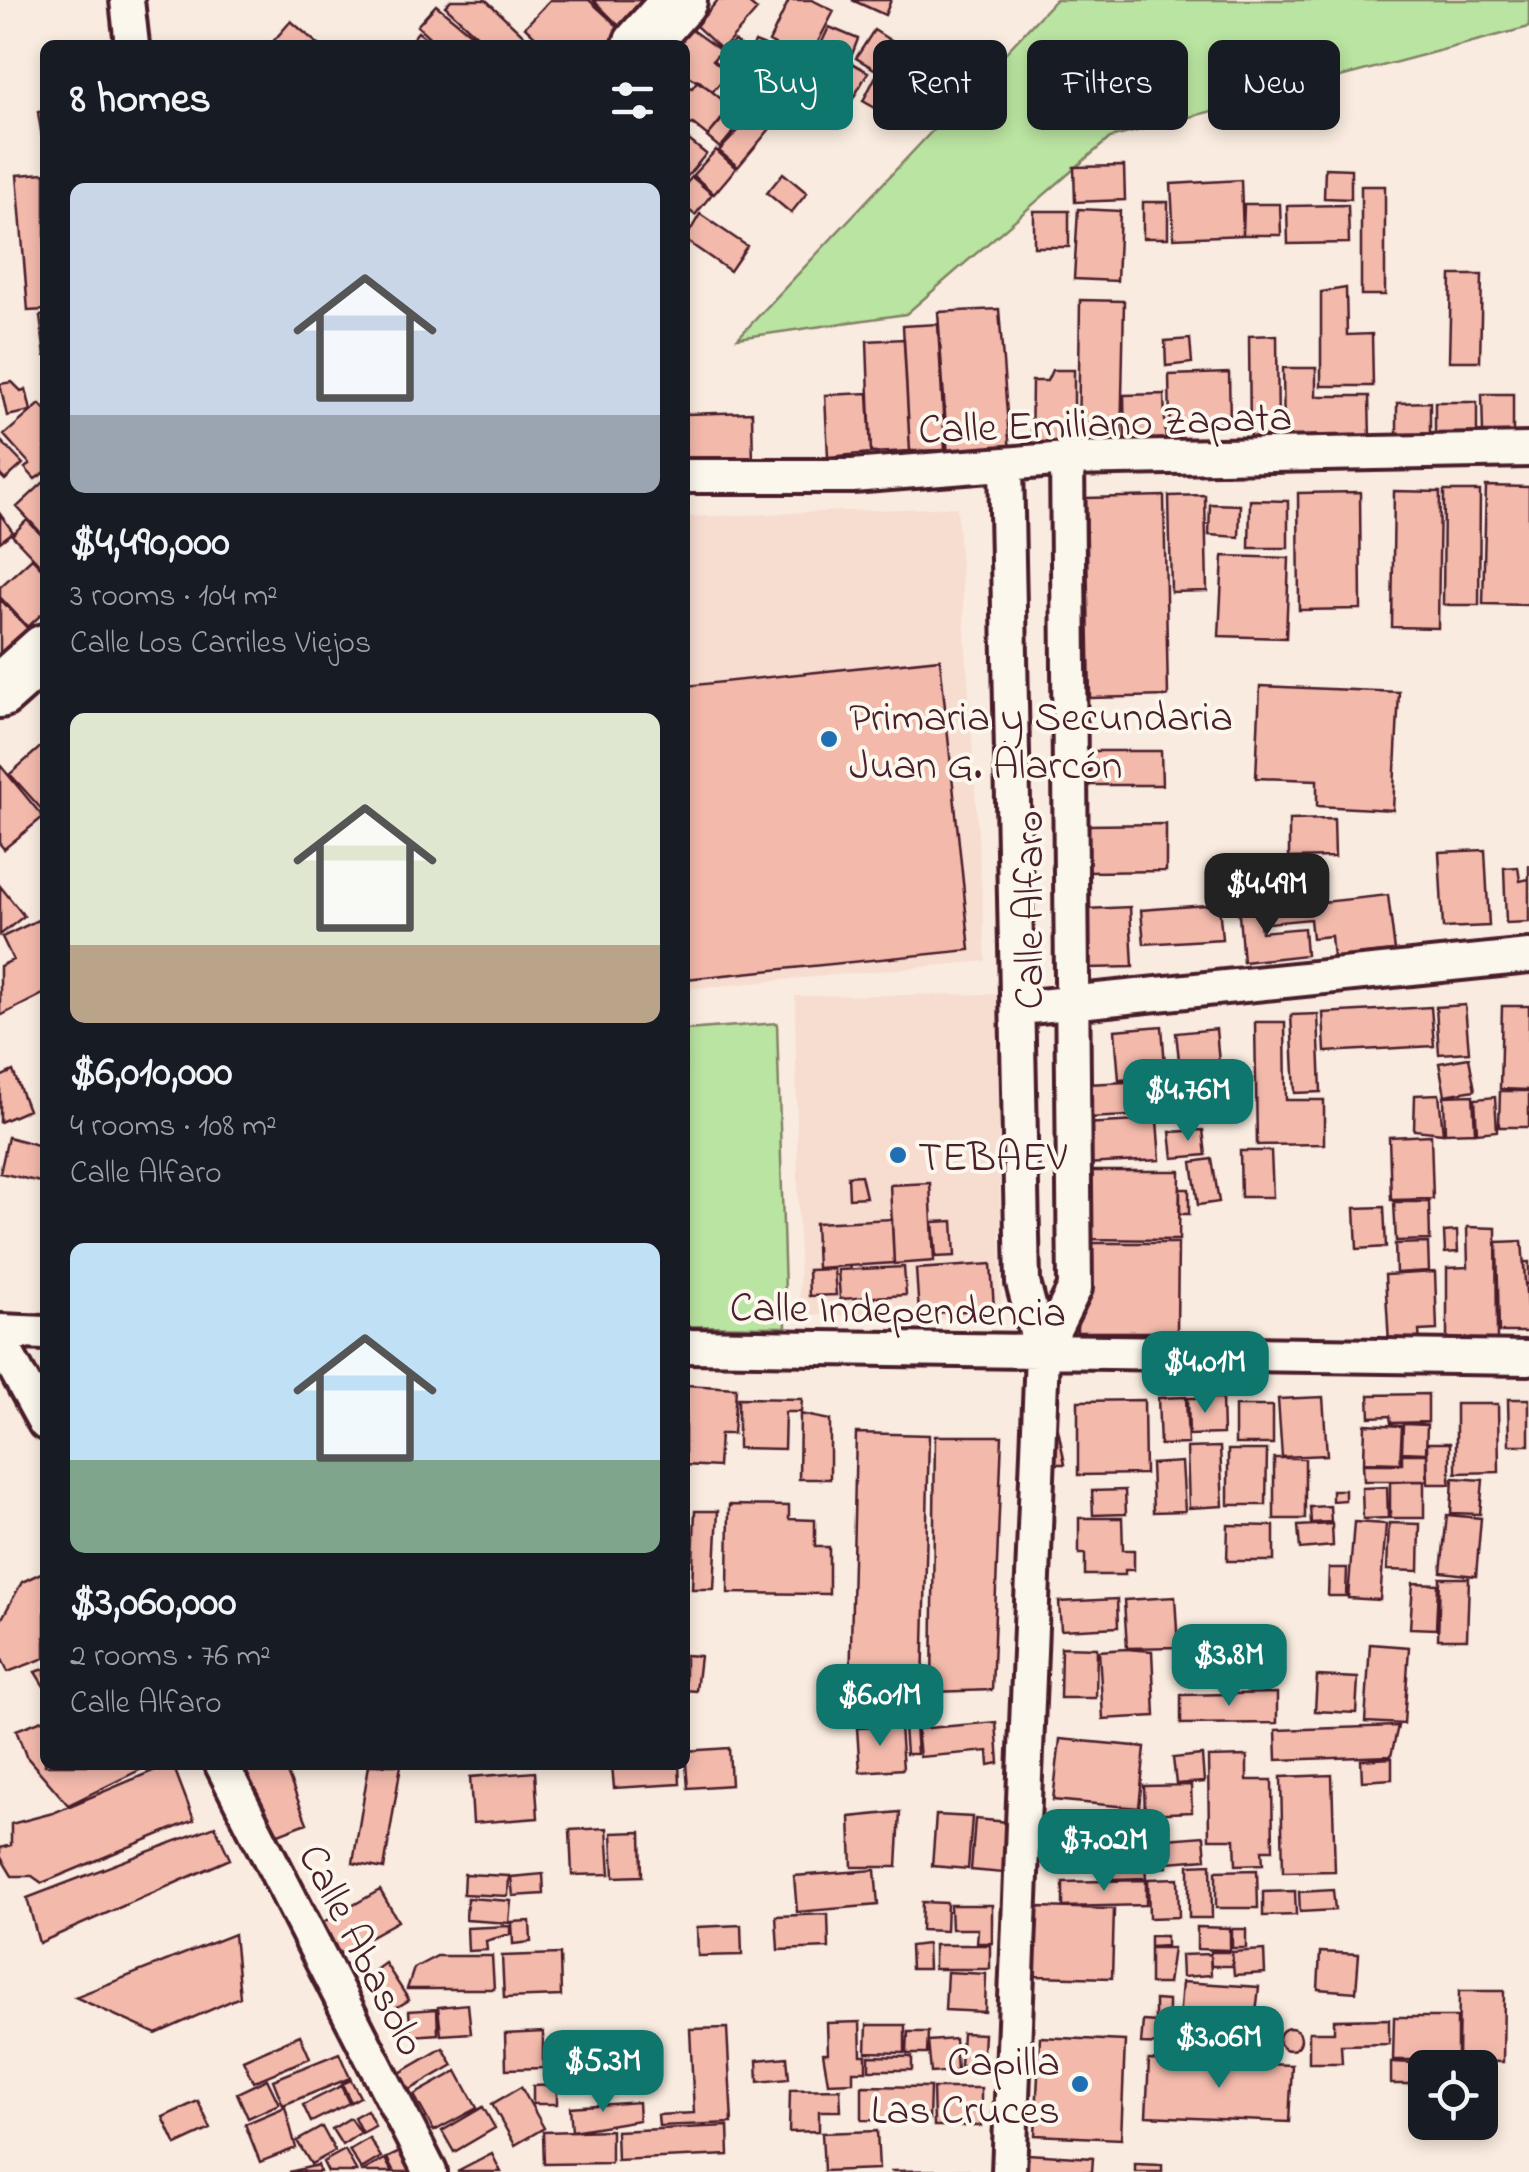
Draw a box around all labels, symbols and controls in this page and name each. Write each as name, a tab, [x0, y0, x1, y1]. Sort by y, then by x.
chip: Buy	[720, 40, 853, 130]
chip: Rent	[873, 40, 1007, 130]
chip: Filters	[1027, 40, 1188, 130]
chip: New	[1208, 40, 1340, 130]
text: 8 homes	[70, 70, 211, 131]
icon: filters	[605, 73, 660, 128]
icon: home	[275, 248, 455, 428]
street label: Calle Emiliano Zapata	[917, 388, 1293, 463]
text: $4,490,000	[70, 513, 230, 574]
text: 3 rooms · 104 m²	[70, 574, 278, 621]
text: Calle Los Carriles Viejos	[70, 621, 371, 668]
place label: Primaria y Secundaria Juan G. Alarcón	[849, 689, 1233, 798]
marker: Primaria y Secundaria Juan G. Alarcón	[818, 728, 840, 750]
icon: home	[275, 778, 455, 958]
street label: Calle Alfaro	[1001, 810, 1062, 1010]
pin: $4.49M	[1186, 853, 1348, 938]
text: $4.49M	[1226, 862, 1308, 909]
text: $6,010,000	[70, 1043, 232, 1104]
pin: $4.76M	[1107, 1059, 1269, 1144]
text: $4.76M	[1145, 1068, 1231, 1115]
text: 4 rooms · 108 m²	[70, 1104, 277, 1151]
place label: TEBAEV	[918, 1129, 1067, 1190]
marker: TEBAEV	[887, 1144, 909, 1166]
text: Calle Alfaro	[70, 1151, 222, 1198]
street label: Calle Independencia	[729, 1279, 1067, 1346]
icon: home	[275, 1308, 455, 1488]
pin: $4.01M	[1124, 1331, 1286, 1416]
text: $4.01M	[1164, 1340, 1246, 1387]
text: $3,060,000	[70, 1573, 236, 1634]
pin: $3.8M	[1159, 1624, 1299, 1709]
text: $3.8M	[1194, 1633, 1264, 1680]
text: 2 rooms · 76 m²	[70, 1634, 271, 1681]
pin: $6.01M	[799, 1664, 961, 1749]
text: $6.01M	[838, 1673, 922, 1720]
text: Calle Alfaro	[70, 1681, 222, 1728]
pin: $7.02M	[1023, 1809, 1185, 1894]
text: $7.02M	[1060, 1818, 1148, 1865]
street label: Calle Abasolo	[280, 1834, 440, 2068]
pin: $3.06M	[1138, 2006, 1300, 2091]
text: $3.06M	[1176, 2015, 1262, 2062]
pin: $5.3M	[533, 2030, 673, 2115]
place label: Capilla Las Cruces	[871, 2034, 1060, 2143]
text: $5.3M	[565, 2039, 641, 2086]
map controls	[1408, 2050, 1498, 2140]
button: locate	[1408, 2050, 1498, 2140]
marker: Capilla Las Cruces	[1069, 2073, 1091, 2095]

